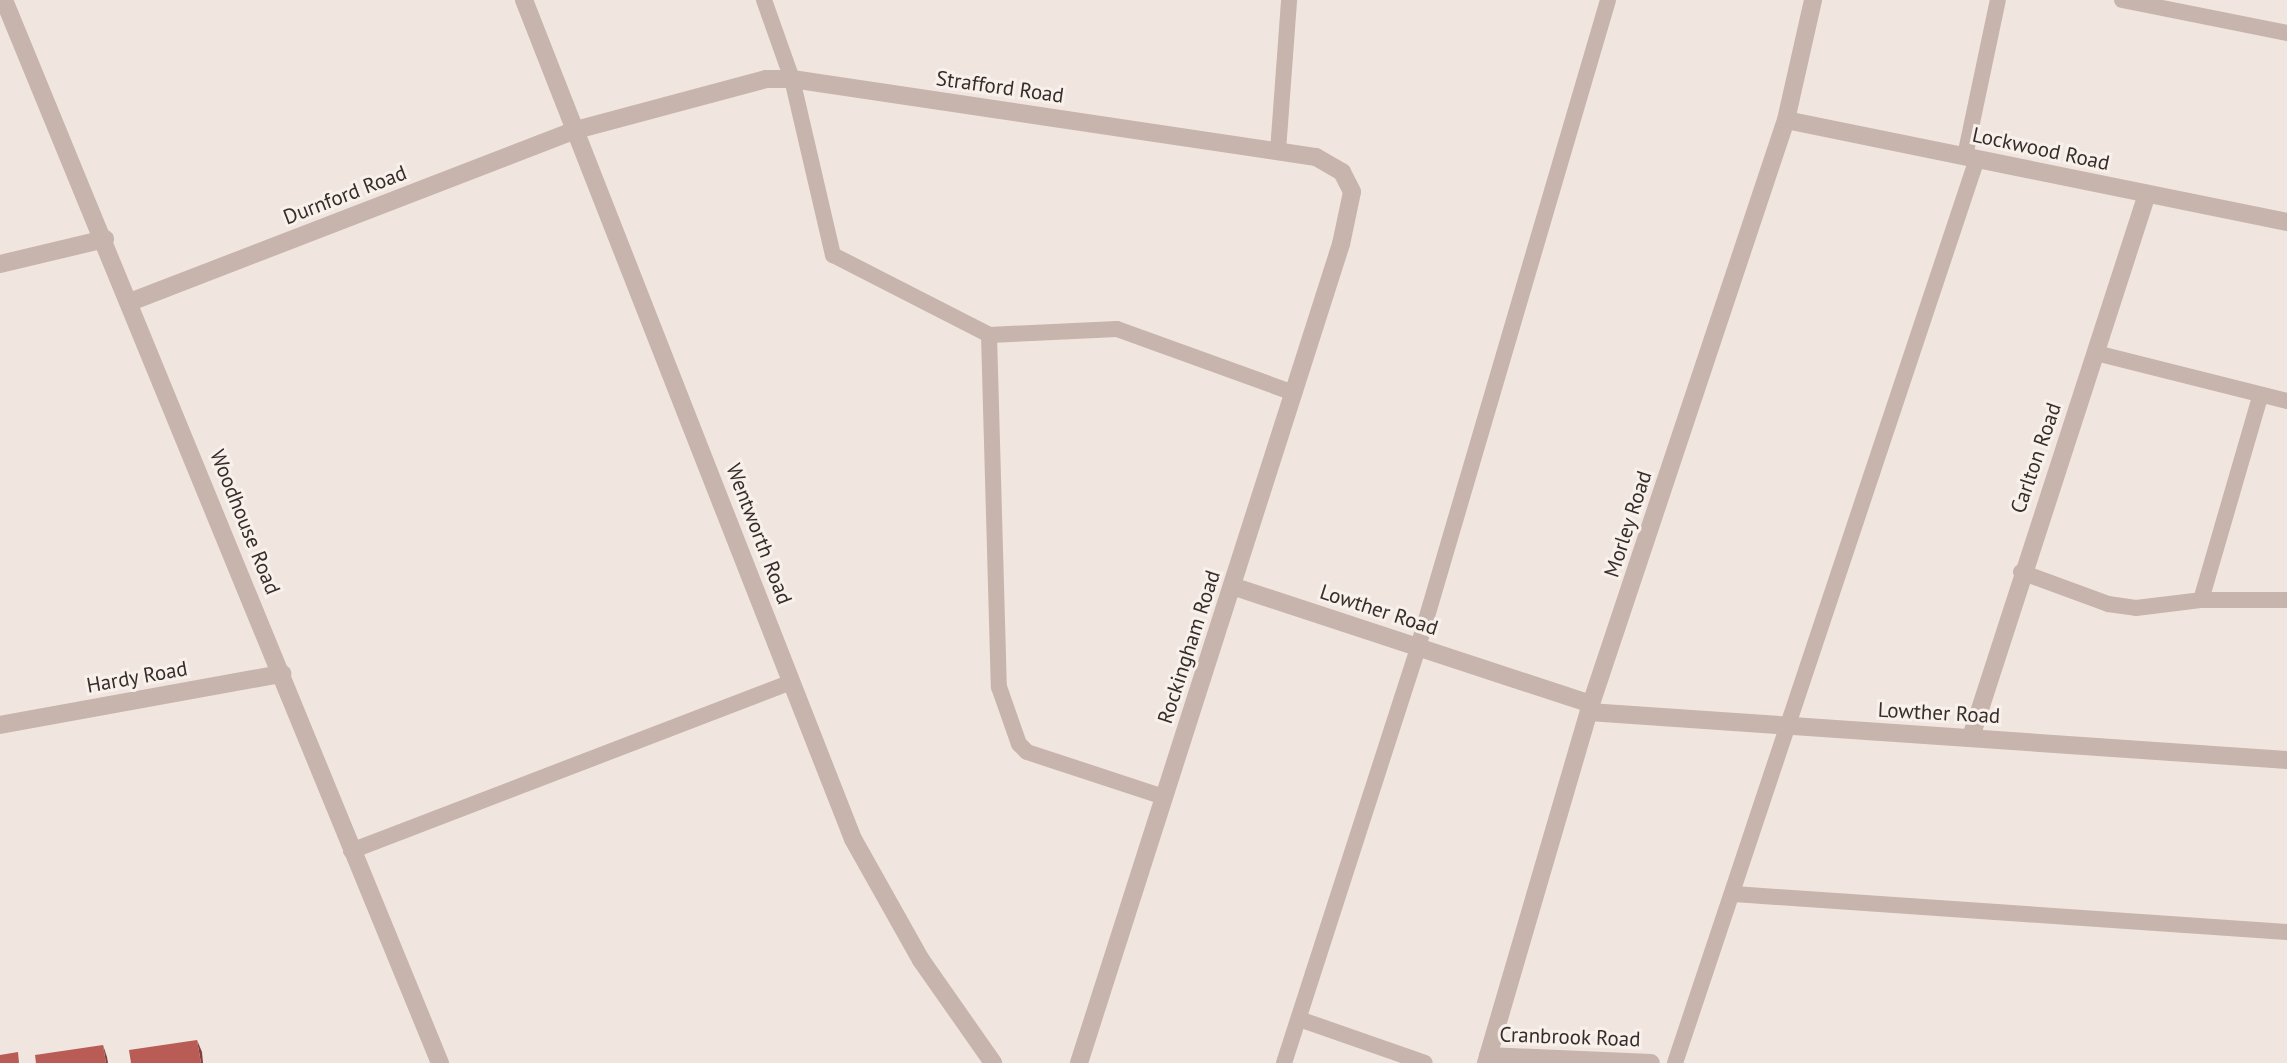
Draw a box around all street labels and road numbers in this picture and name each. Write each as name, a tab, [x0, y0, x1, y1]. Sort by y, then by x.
street label: Strafford Road	[934, 66, 1066, 108]
street label: Lockwood Road	[1970, 122, 2112, 176]
street label: Durnford Road	[280, 160, 410, 230]
street label: Carlton Road	[2005, 400, 2067, 516]
street label: Woodhouse Road	[204, 446, 286, 598]
street label: Wentworth Road	[721, 460, 797, 608]
street label: Morley Road	[1599, 467, 1657, 581]
street label: Rockingham Road	[1152, 567, 1226, 727]
street label: Lowther Road	[1317, 579, 1441, 641]
street label: Hardy Road	[84, 656, 190, 698]
street label: Lowther Road	[1877, 697, 2001, 729]
street label: Cranbrook Road	[1499, 1022, 1641, 1052]

